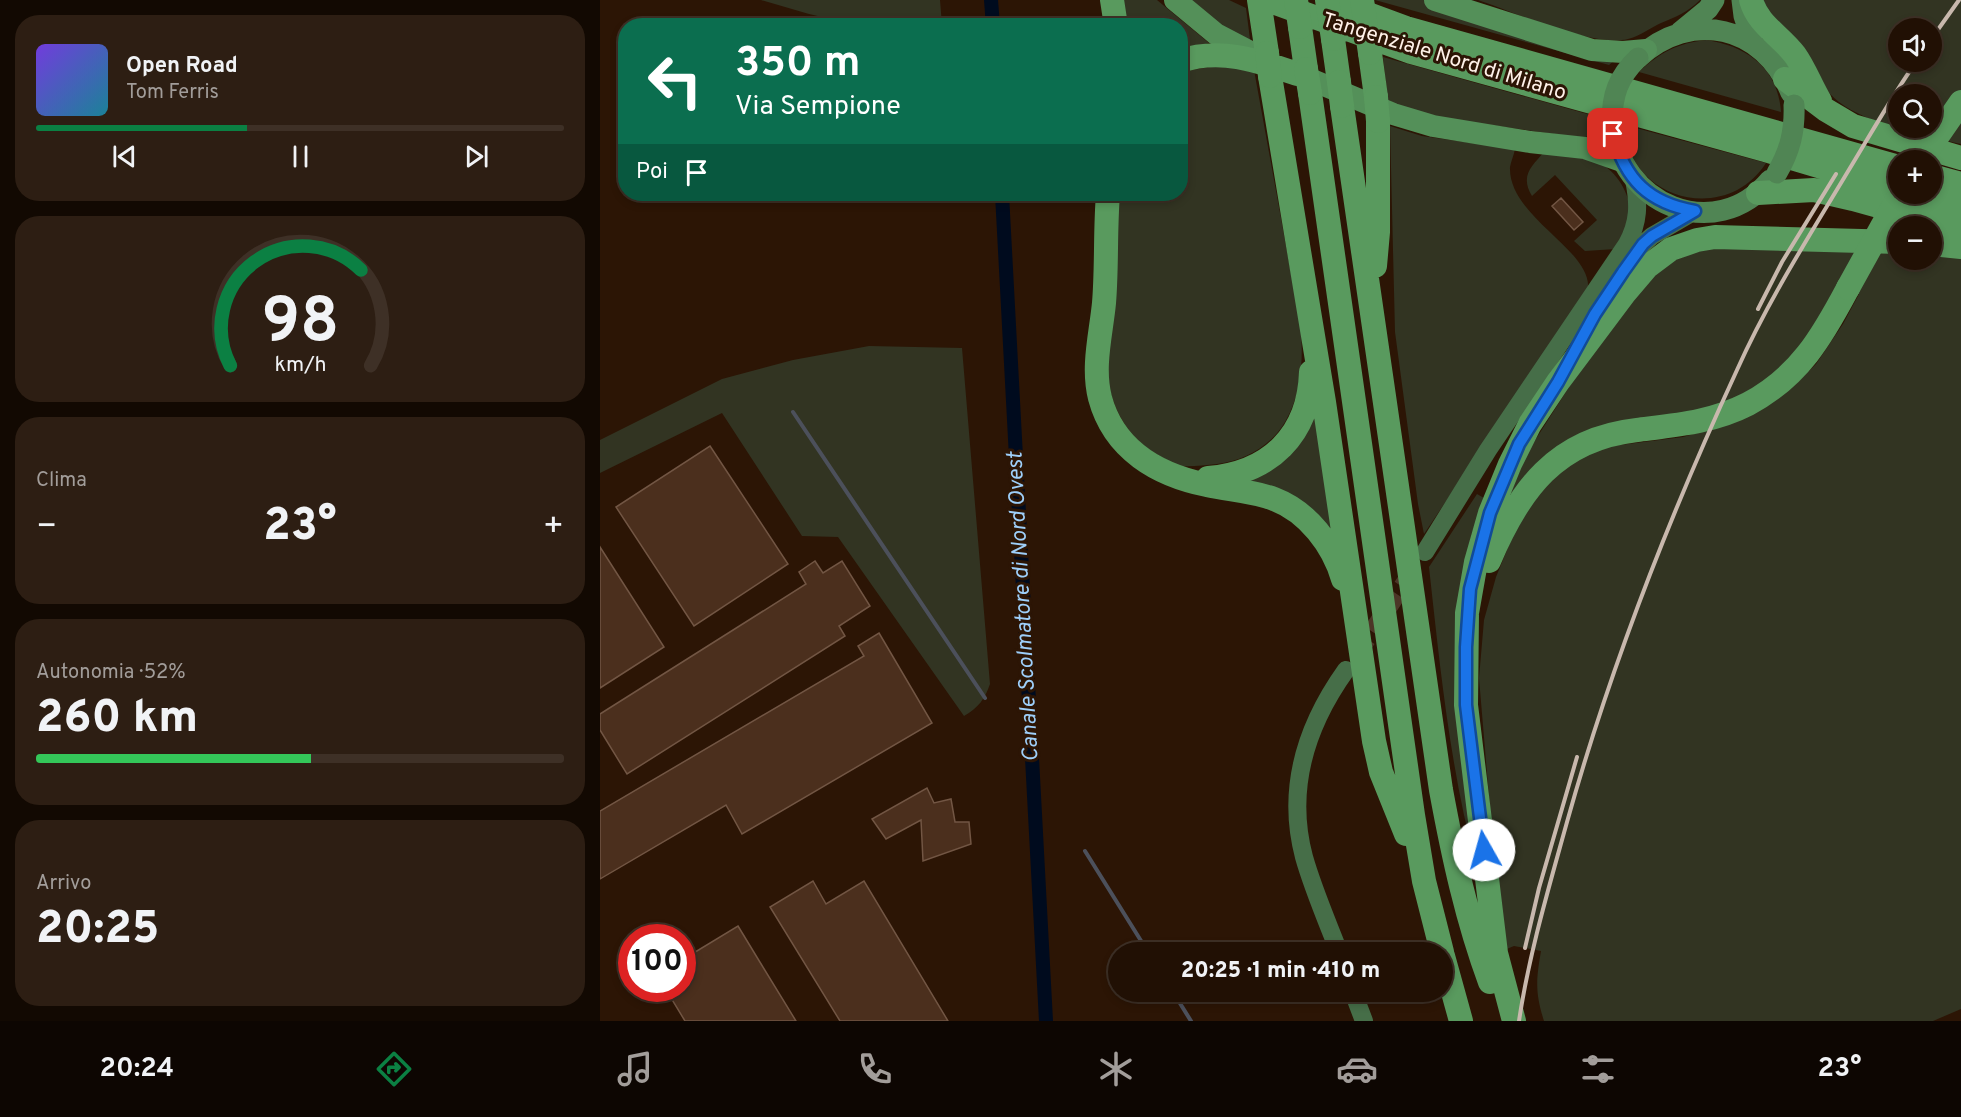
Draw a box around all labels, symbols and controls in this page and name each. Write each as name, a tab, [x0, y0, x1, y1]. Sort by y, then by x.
street label: Tangenziale Nord di Milano	[1319, 7, 1569, 107]
map controls	[1888, 18, 1942, 270]
button: sound	[1888, 18, 1942, 72]
text: 350 m	[735, 38, 861, 91]
icon: left	[636, 42, 714, 120]
text: Open Road	[126, 53, 238, 80]
text: Tom Ferris	[126, 80, 219, 106]
button: search	[1888, 84, 1942, 138]
text: Via Sempione	[735, 90, 901, 124]
pin	[1587, 108, 1638, 159]
icon: arrive	[1596, 117, 1629, 150]
icon: previous	[108, 140, 141, 173]
icon: pause	[284, 140, 317, 173]
icon: next	[460, 140, 493, 173]
button: +	[1888, 150, 1942, 204]
icon: arrive	[680, 156, 713, 189]
text: Poi	[636, 159, 668, 186]
button: −	[1888, 216, 1942, 270]
text: 98	[261, 285, 339, 364]
text: km/h	[274, 353, 326, 380]
water label: Canale Scolmatore di Nord Ovest	[1002, 450, 1046, 763]
text: Clima	[36, 468, 87, 494]
text: 23°	[263, 499, 337, 556]
text: −	[36, 507, 57, 549]
text: +	[543, 507, 564, 549]
text: Autonomia · 52%	[36, 660, 186, 686]
text: 260 km	[36, 691, 198, 748]
position arrow	[1452, 818, 1516, 882]
text: Arrivo	[36, 871, 91, 897]
text: 20:25	[36, 902, 159, 959]
speed limit sign: 100	[618, 924, 696, 1002]
text: 20:25 · 1 min · 410 m	[1181, 958, 1380, 985]
icon: directions	[373, 1048, 415, 1090]
icon: music	[614, 1048, 656, 1090]
icon: phone	[854, 1048, 896, 1090]
icon: climate	[1095, 1048, 1137, 1090]
icon: car	[1336, 1048, 1378, 1090]
icon: filters	[1577, 1048, 1619, 1090]
text: 20:24	[99, 1052, 174, 1086]
text: 23°	[1818, 1052, 1862, 1086]

